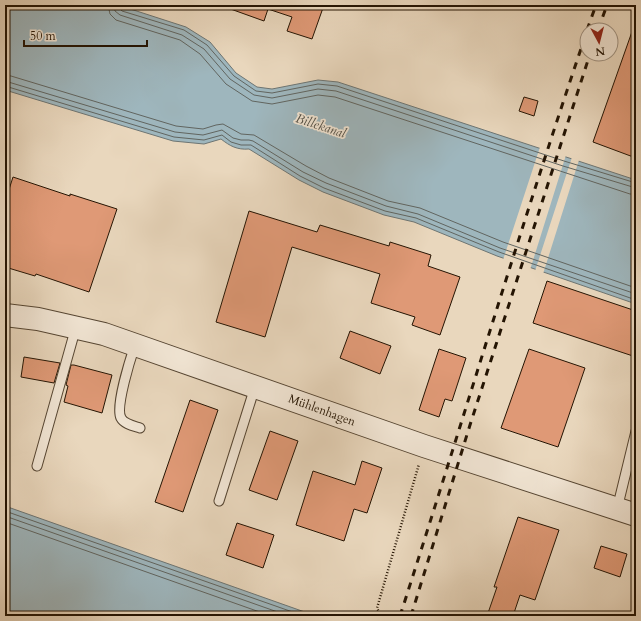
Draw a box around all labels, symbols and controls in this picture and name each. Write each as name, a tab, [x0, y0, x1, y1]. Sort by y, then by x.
scale bar	[24, 22, 147, 48]
north arrow	[579, 22, 619, 62]
text: 50 m	[30, 28, 57, 44]
text: N	[594, 43, 606, 60]
water label: Billekanal	[293, 109, 349, 143]
street label: Mühlenhagen	[286, 390, 358, 430]

